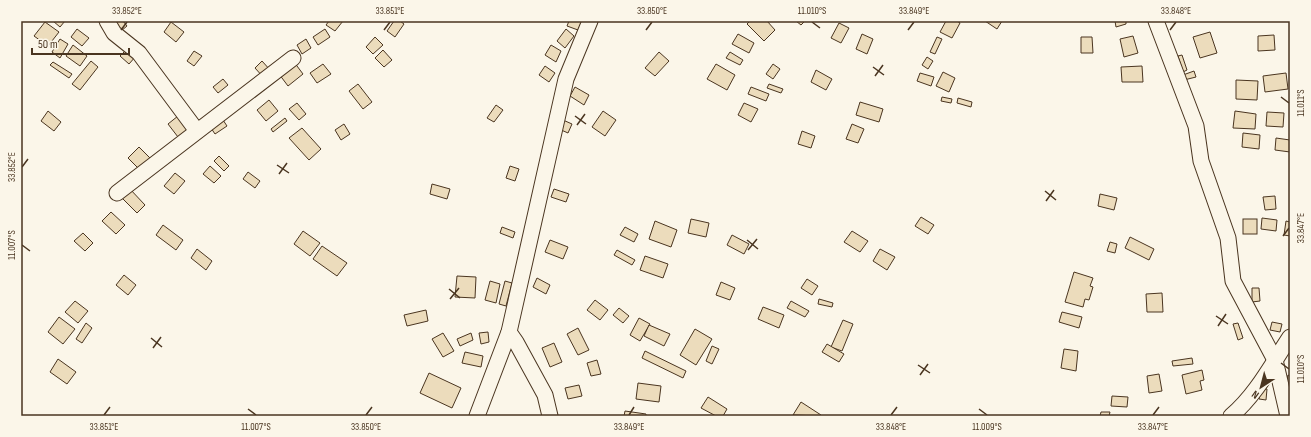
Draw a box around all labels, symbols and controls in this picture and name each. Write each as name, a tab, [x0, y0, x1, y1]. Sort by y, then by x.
text: 33.852°E	[112, 5, 142, 17]
text: 33.851°E	[376, 5, 404, 17]
text: 33.850°E	[637, 5, 667, 17]
text: 11.010°S	[798, 5, 826, 17]
text: 33.849°E	[899, 5, 929, 17]
text: 33.848°E	[1161, 5, 1191, 17]
scale bar	[32, 30, 129, 56]
text: 50 m	[38, 37, 58, 52]
text: 11.011°S	[1295, 89, 1307, 117]
text: 33.852°E	[6, 152, 18, 182]
text: 33.847°E	[1295, 213, 1307, 243]
text: 11.007°S	[6, 230, 18, 260]
text: 11.010°S	[1295, 355, 1307, 383]
north arrow	[1241, 367, 1281, 407]
text: N	[1249, 388, 1262, 402]
text: 33.851°E	[90, 421, 118, 433]
text: 11.007°S	[241, 421, 271, 433]
text: 33.850°E	[351, 421, 381, 433]
text: 33.849°E	[614, 421, 644, 433]
text: 33.848°E	[876, 421, 906, 433]
text: 11.009°S	[972, 421, 1002, 433]
text: 33.847°E	[1138, 421, 1168, 433]

